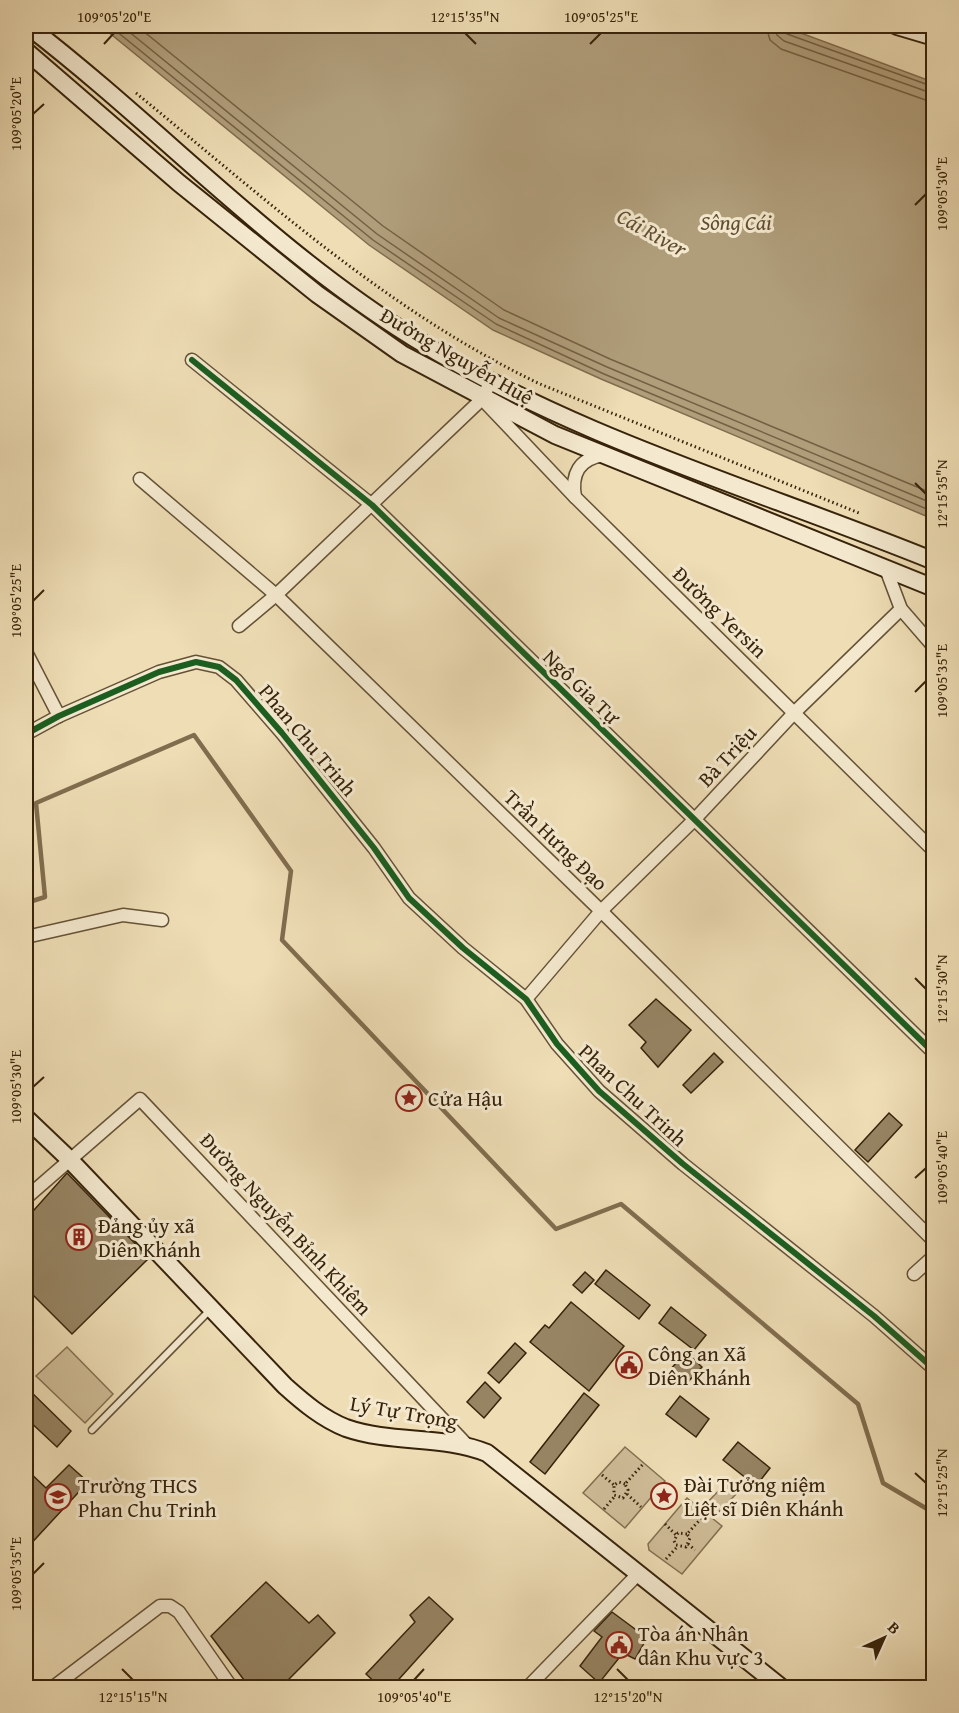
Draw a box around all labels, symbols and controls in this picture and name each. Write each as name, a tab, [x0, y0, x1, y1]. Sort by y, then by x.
text: 109°05'20"E	[77, 6, 151, 27]
text: 12°15'35"N	[431, 6, 500, 27]
text: 109°05'25"E	[564, 6, 638, 27]
text: 109°05'20"E	[5, 77, 26, 151]
text: 109°05'30"E	[931, 157, 952, 231]
water label: Cái River	[611, 200, 693, 265]
water label: Sông Cái	[700, 206, 772, 238]
street label: Đường Nguyễn Huệ	[375, 300, 539, 412]
text: 12°15'35"N	[931, 459, 952, 528]
street label: Đường Yersin	[666, 559, 774, 665]
text: 109°05'25"E	[5, 564, 26, 638]
street label: Ngô Gia Tự	[536, 642, 628, 732]
text: 109°05'35"E	[931, 644, 952, 718]
street label: Phan Chu Trinh	[252, 677, 365, 803]
street label: Bà Triệu	[690, 718, 764, 794]
street label: Trần Hưng Đạo	[497, 782, 615, 898]
text: 12°15'30"N	[931, 954, 952, 1023]
street label: Phan Chu Trinh	[572, 1036, 694, 1154]
text: 109°05'30"E	[5, 1050, 26, 1124]
place icon: Cửa Hậu	[394, 1083, 424, 1113]
place label: Cửa Hậu	[428, 1083, 503, 1114]
street label: Đường Nguyễn Bỉnh Khiêm	[193, 1126, 379, 1322]
text: 109°05'40"E	[931, 1131, 952, 1205]
place label: Đảng ủy xã Diên Khánh	[98, 1210, 201, 1265]
building icon: Đảng ủy xã Diên Khánh	[64, 1222, 94, 1252]
place label: Công an Xã Diên Khánh	[648, 1338, 751, 1393]
public building icon: Công an Xã Diên Khánh	[614, 1350, 644, 1380]
street label: Lý Tự Trọng	[348, 1387, 461, 1437]
text: 12°15'25"N	[931, 1448, 952, 1517]
place label: Đài Tưởng niệm Liệt sĩ Diên Khánh	[684, 1469, 844, 1524]
place label: Trường THCS Phan Chu Trinh	[78, 1470, 217, 1525]
place icon: Đài Tưởng niệm Liệt sĩ Diên Khánh	[649, 1481, 679, 1511]
school or university icon: Trường THCS Phan Chu Trinh	[43, 1482, 73, 1512]
text: 109°05'35"E	[5, 1537, 26, 1611]
north arrow	[854, 1608, 914, 1668]
text: B	[883, 1615, 907, 1639]
place label: Tòa án Nhân dân Khu vực 3	[638, 1618, 764, 1673]
public building icon: Tòa án Nhân dân Khu vực 3	[604, 1630, 634, 1660]
text: 12°15'15"N	[99, 1686, 168, 1707]
text: 109°05'40"E	[377, 1686, 451, 1707]
text: 12°15'20"N	[594, 1686, 663, 1707]

